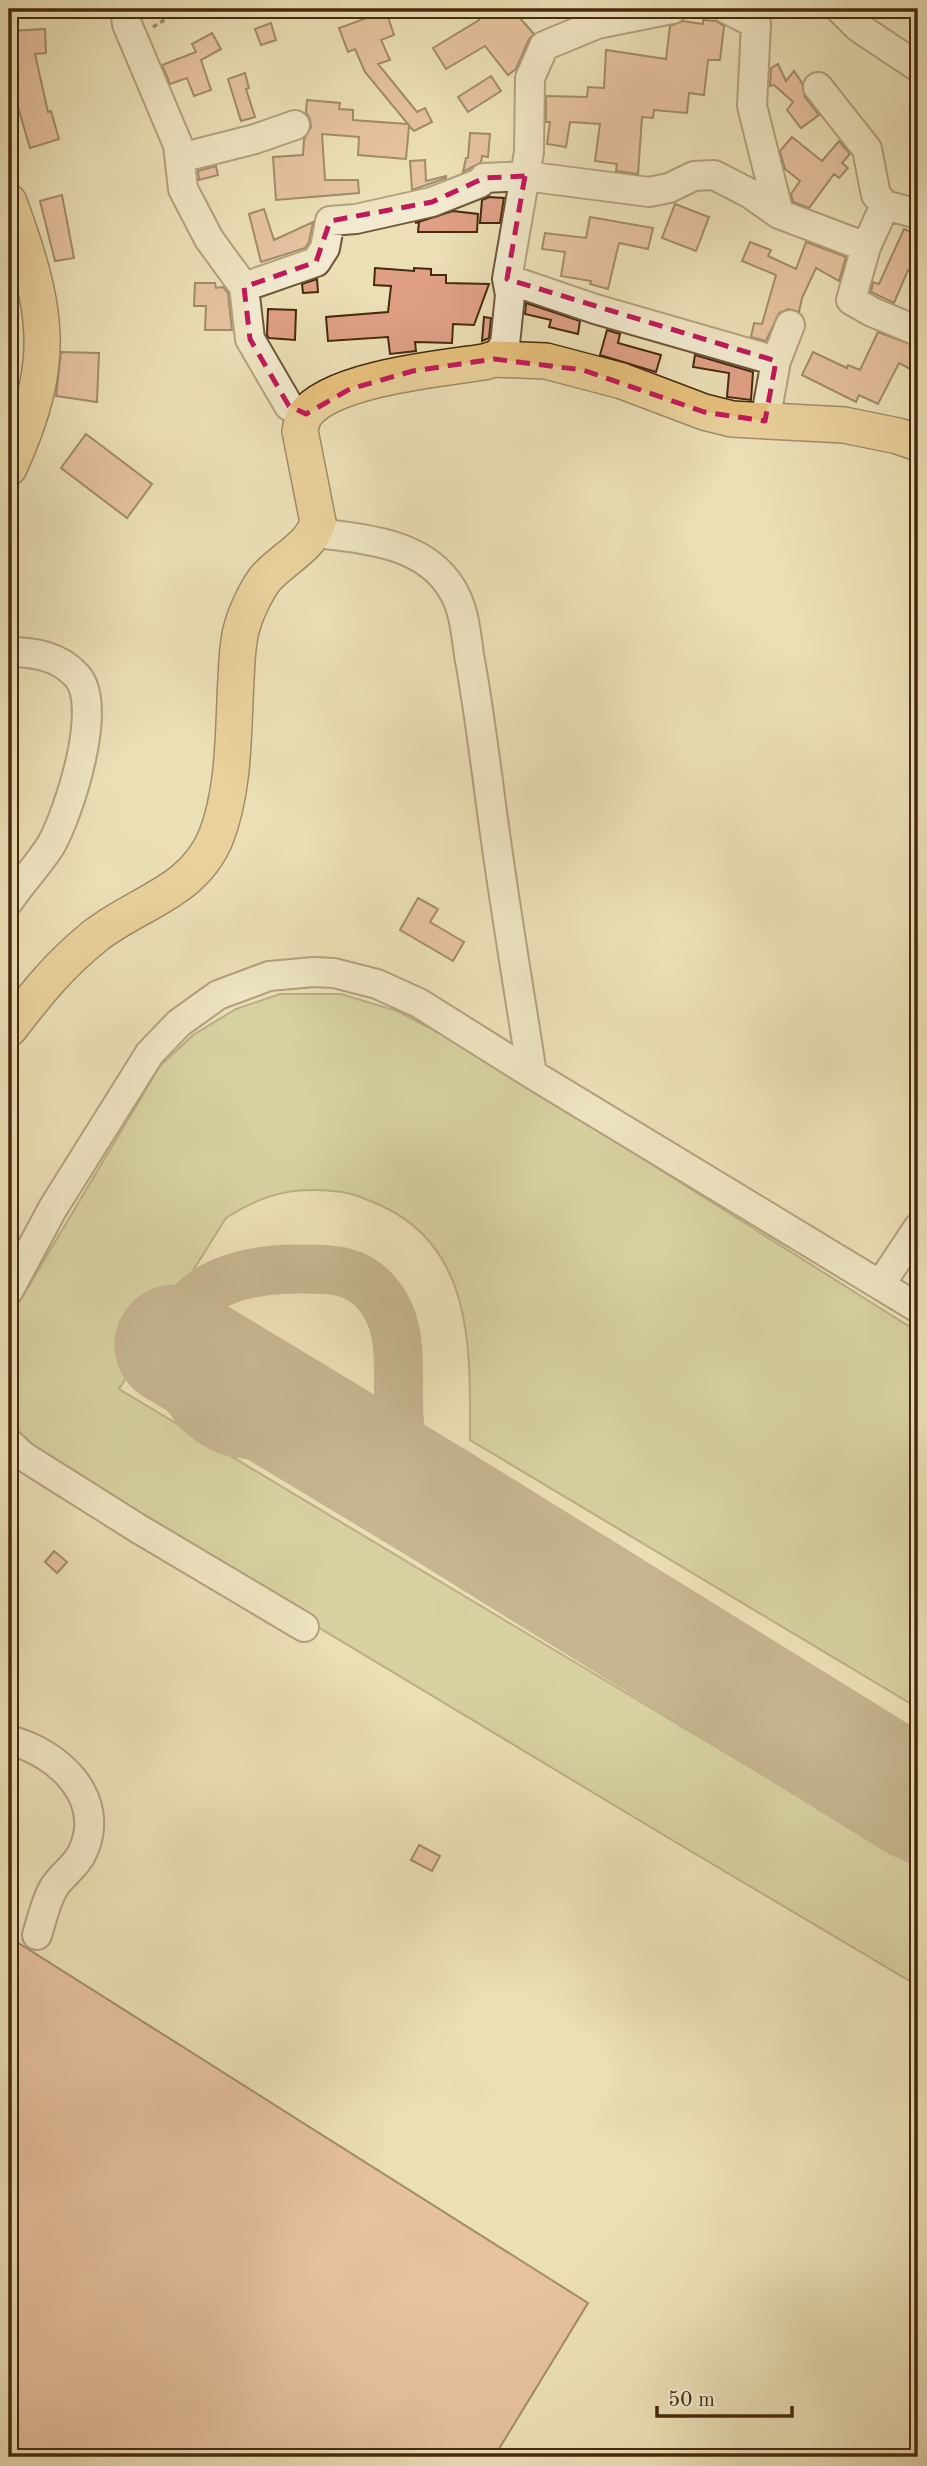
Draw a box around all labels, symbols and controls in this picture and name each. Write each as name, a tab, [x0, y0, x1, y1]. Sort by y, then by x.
scale bar	[657, 2375, 792, 2419]
text: 50 m	[668, 2390, 715, 2411]

